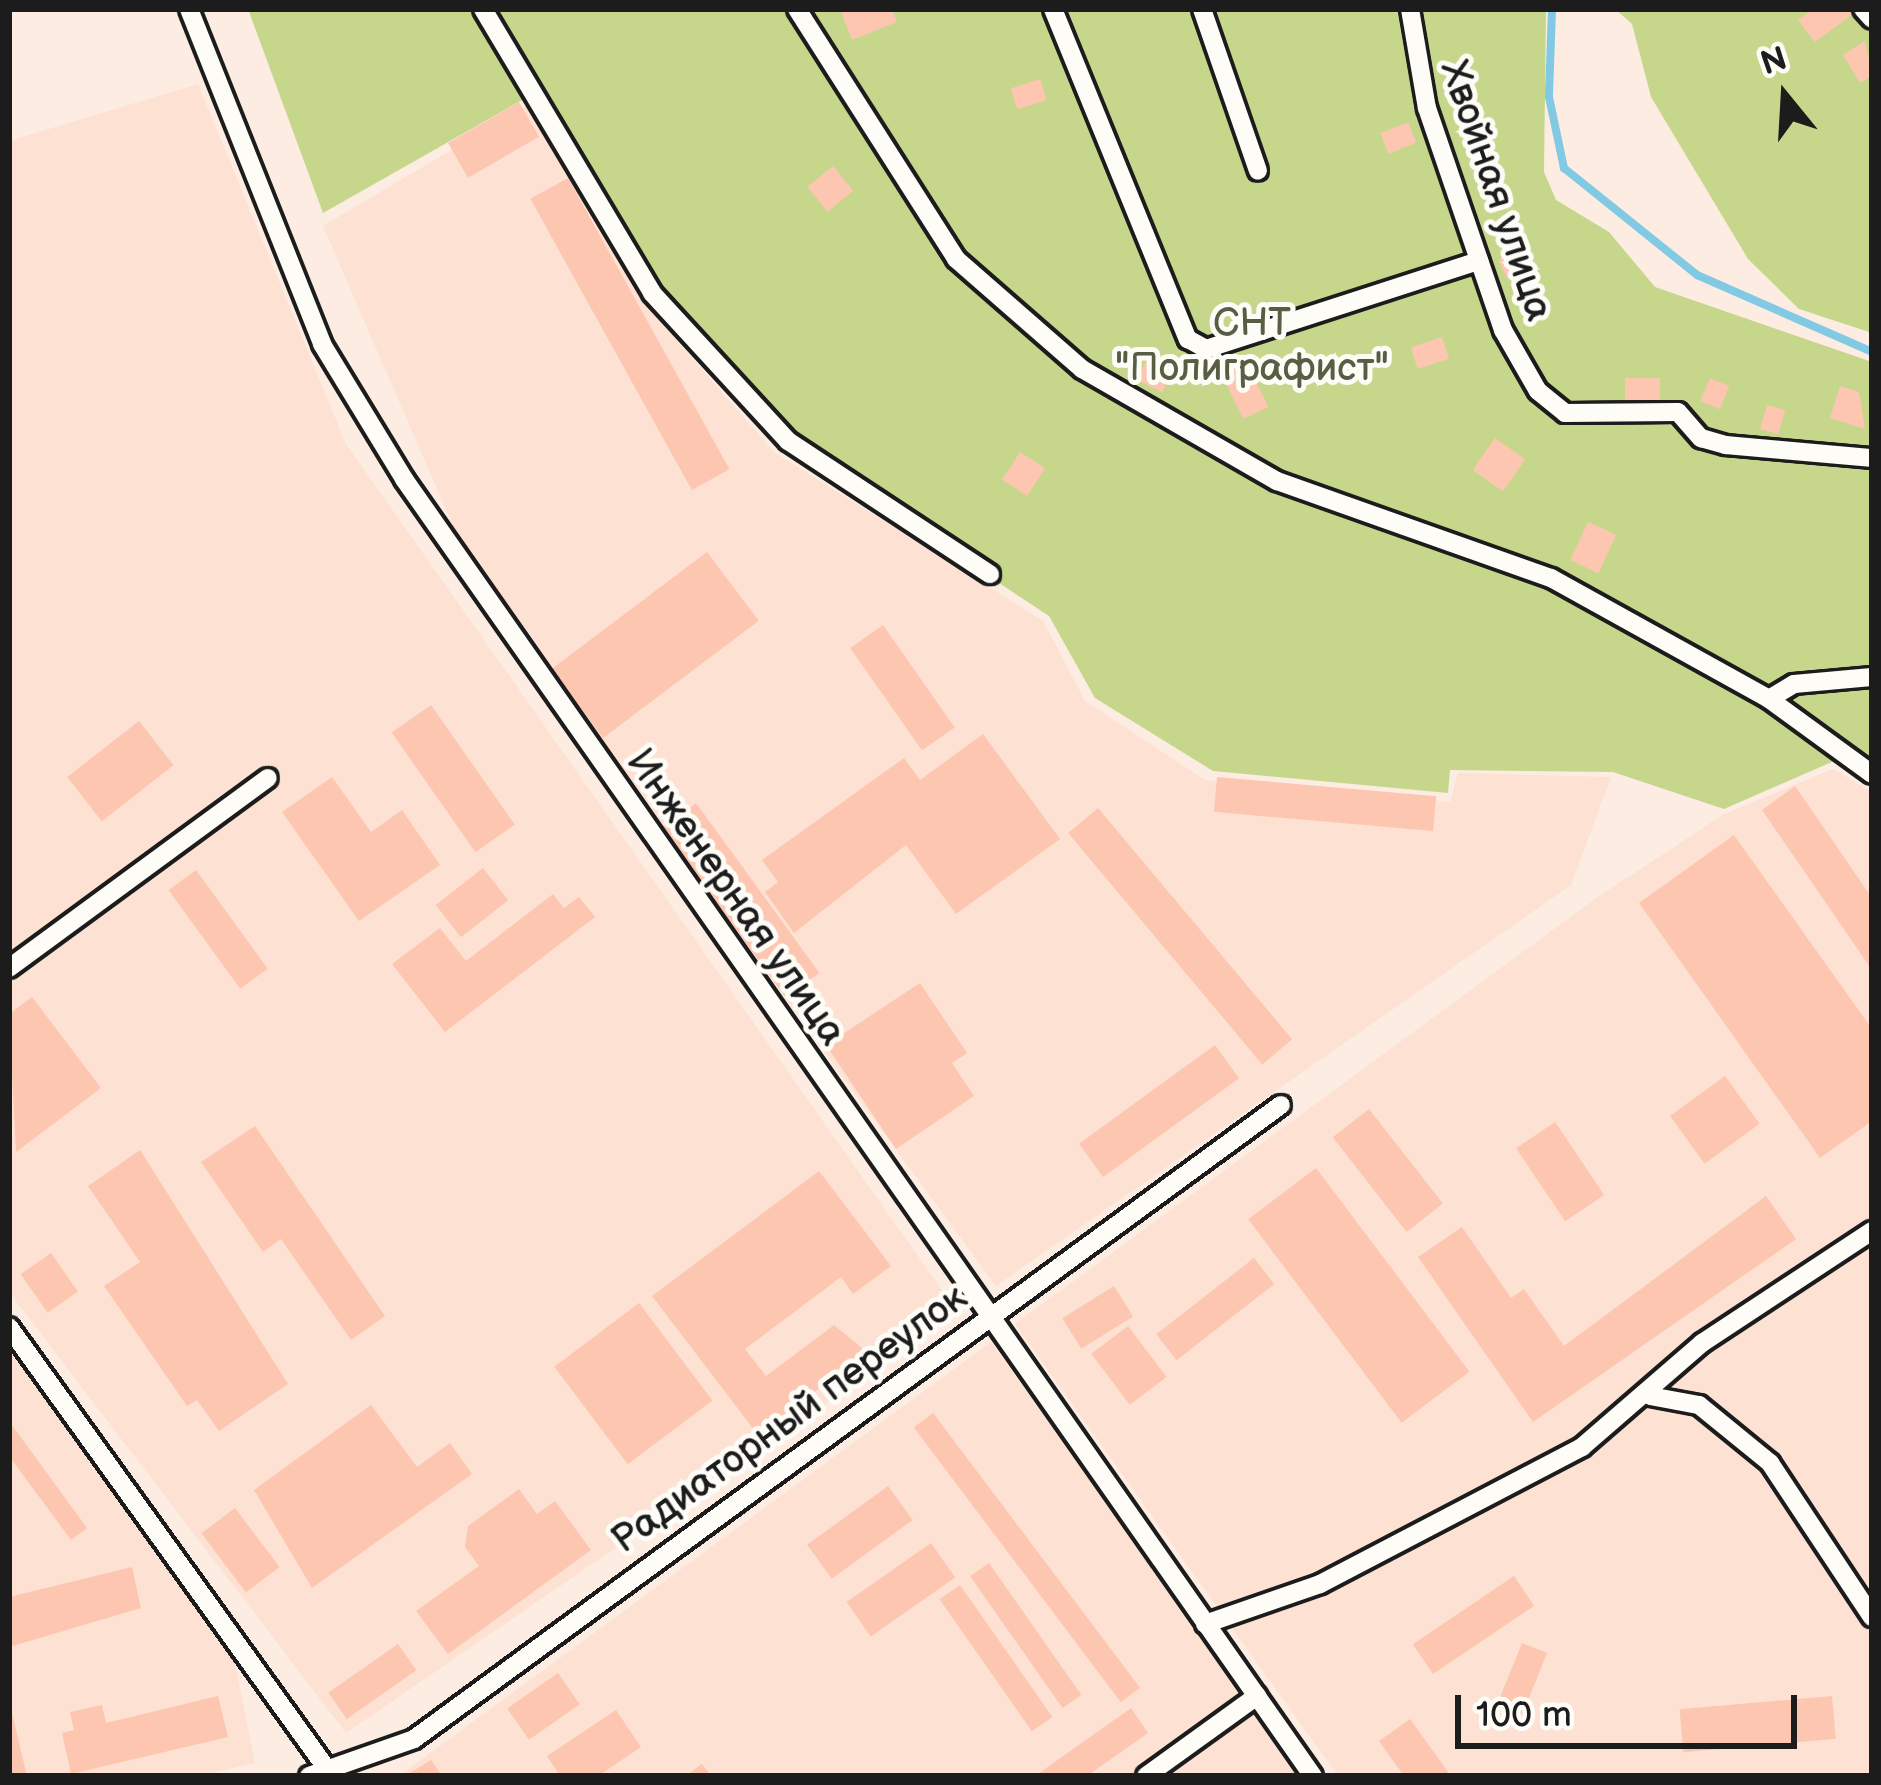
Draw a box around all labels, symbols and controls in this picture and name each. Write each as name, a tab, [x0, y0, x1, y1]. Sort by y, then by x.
north arrow	[1725, 36, 1845, 156]
text: N	[1756, 39, 1792, 85]
street label: Хвойная улица	[1429, 55, 1561, 327]
park label: СНТ "Полиграфист"	[1115, 302, 1389, 393]
street label: Инженерная улица	[615, 741, 855, 1055]
street label: Радиаторный переулок	[603, 1275, 977, 1565]
scale bar	[1461, 1671, 1803, 1745]
text: 100 m	[1476, 1694, 1572, 1737]

